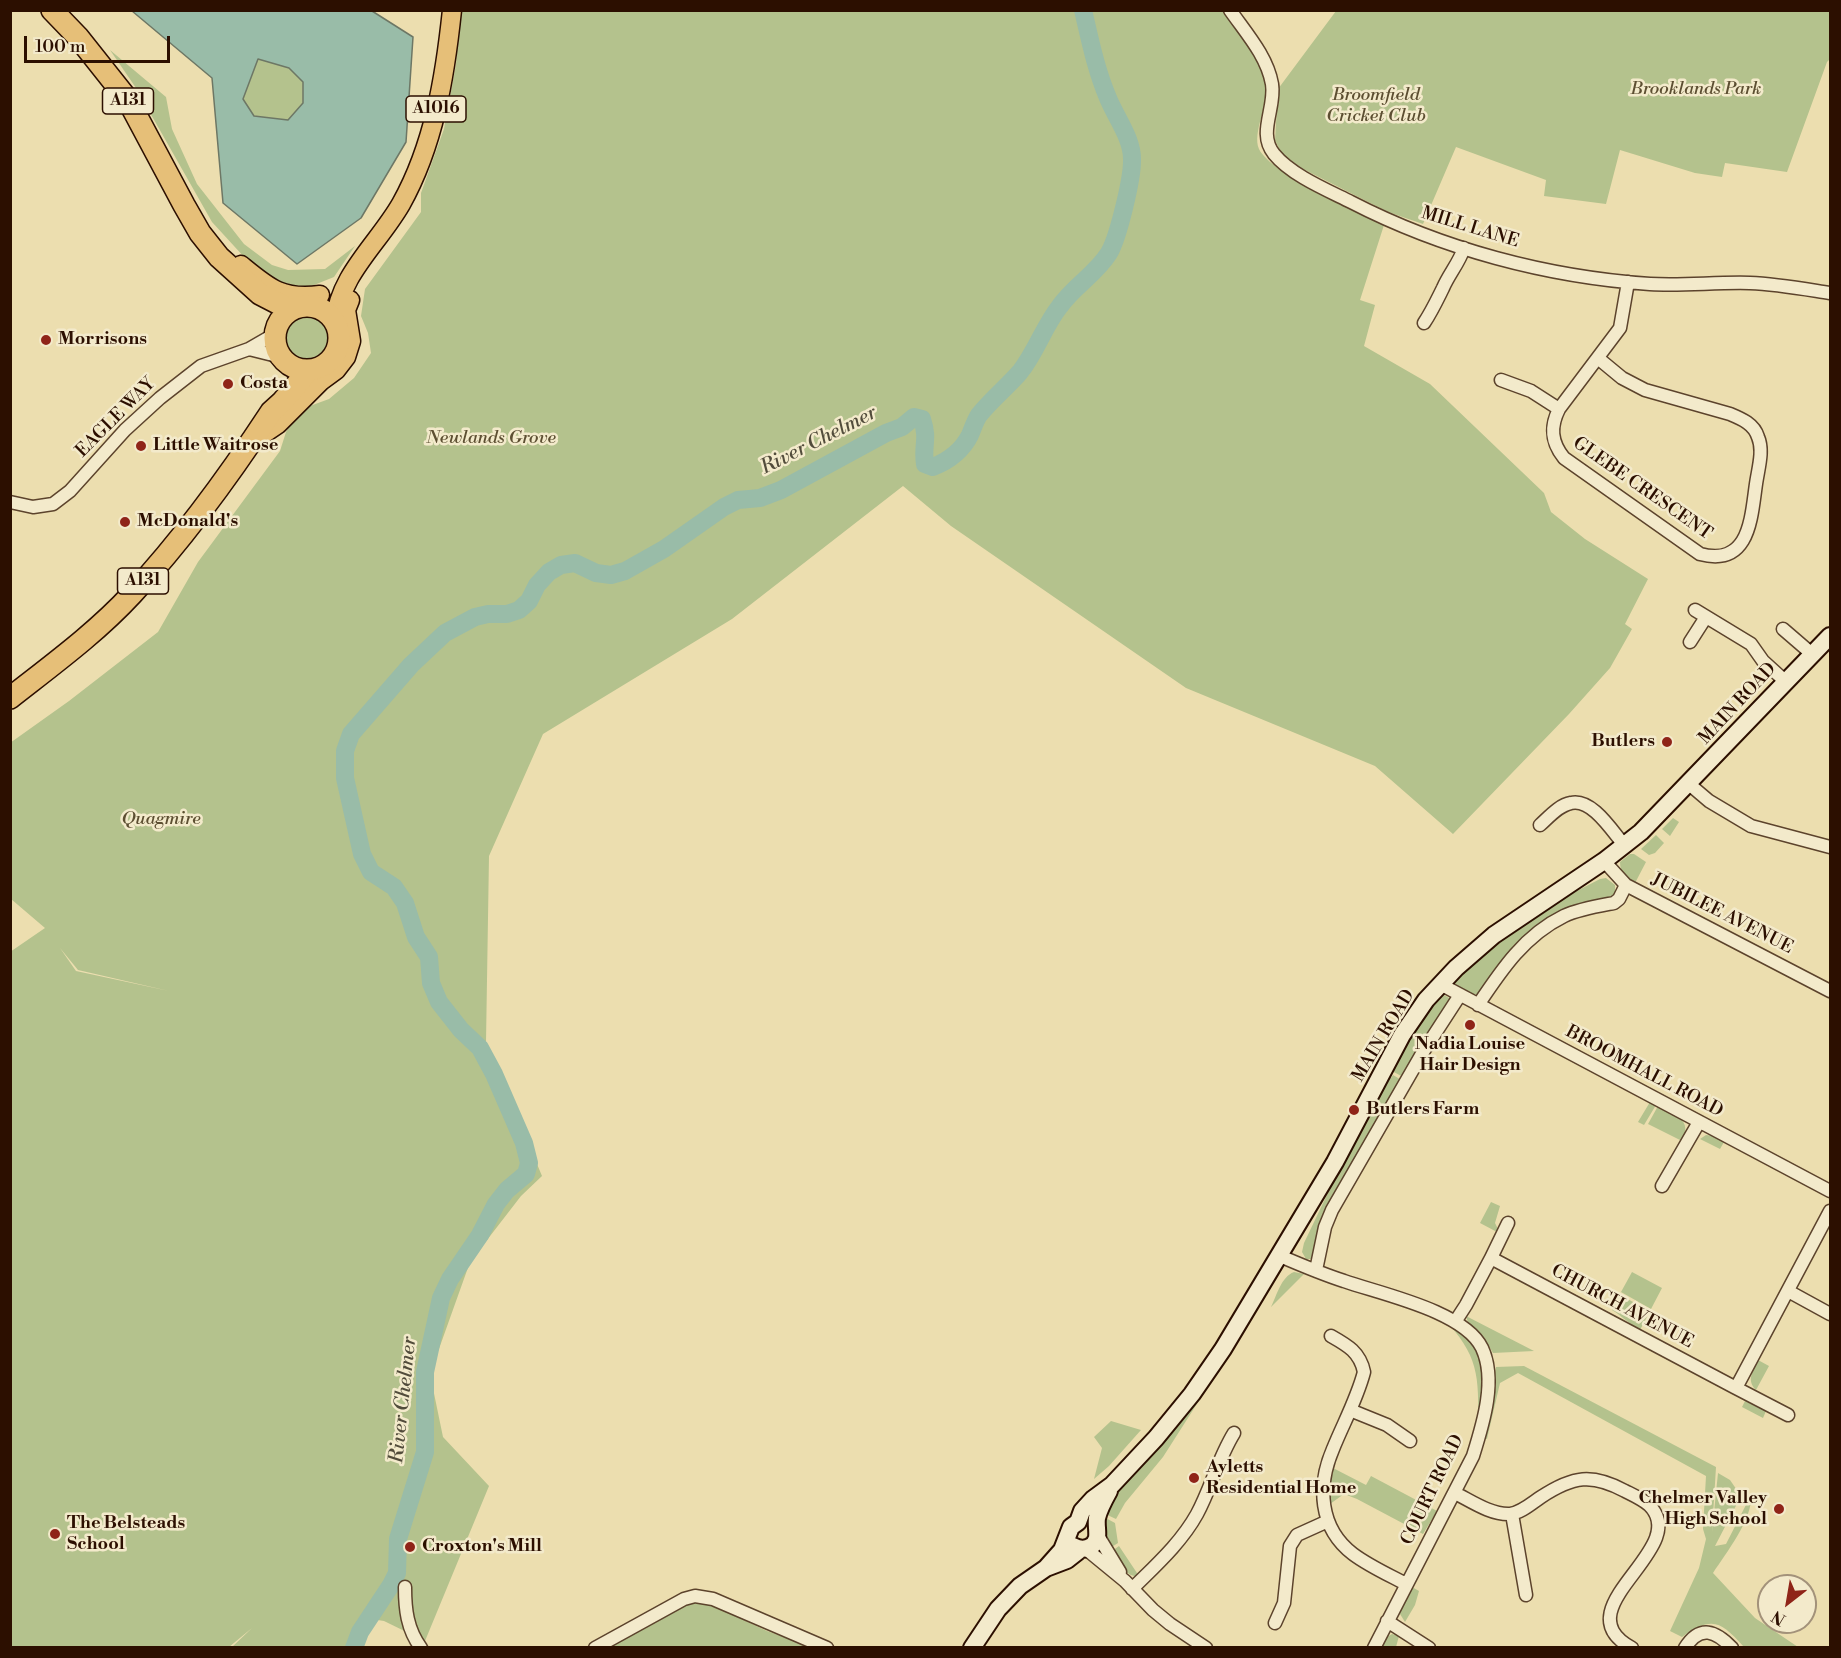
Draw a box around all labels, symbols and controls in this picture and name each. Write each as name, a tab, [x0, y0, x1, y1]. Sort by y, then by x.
scale bar	[27, 24, 172, 62]
text: 100 m	[35, 35, 86, 58]
park label: Brooklands Park	[1631, 79, 1761, 101]
park label: Broomfield Cricket Club	[1326, 85, 1426, 128]
road number: A131	[102, 88, 154, 114]
road number: A1016	[406, 96, 466, 122]
street label: MILL LANE	[1419, 203, 1521, 253]
place label: Morrisons	[58, 329, 147, 351]
marker: Morrisons	[39, 333, 53, 347]
place label: Costa	[240, 373, 288, 395]
street label: EAGLE WAY	[72, 374, 160, 462]
marker: Costa	[221, 377, 235, 391]
water label: River Chelmer	[757, 401, 881, 481]
park label: Newlands Grove	[426, 428, 556, 450]
street label: GLEBE CRESCENT	[1568, 433, 1716, 545]
place label: Little Waitrose	[153, 435, 278, 457]
marker: Little Waitrose	[134, 439, 148, 453]
place label: McDonald's	[137, 511, 238, 533]
marker: McDonald's	[118, 515, 132, 529]
road number: A131	[118, 568, 168, 594]
street label: MAIN ROAD	[1695, 659, 1781, 749]
place label: Butlers	[1591, 731, 1655, 753]
marker: Butlers	[1660, 735, 1674, 749]
park label: Quagmire	[121, 809, 201, 831]
street label: JUBILEE AVENUE	[1647, 869, 1797, 959]
street label: MAIN ROAD	[1348, 986, 1420, 1086]
marker: Nadia Louise Hair Design	[1463, 1018, 1477, 1032]
street label: BROOMHALL ROAD	[1562, 1021, 1726, 1123]
place label: Nadia Louise Hair Design	[1415, 1034, 1525, 1076]
place label: Butlers Farm	[1366, 1099, 1479, 1121]
marker: Butlers Farm	[1347, 1103, 1361, 1117]
street label: CHURCH AVENUE	[1547, 1260, 1697, 1354]
water label: River Chelmer	[385, 1336, 423, 1464]
street label: COURT ROAD	[1397, 1431, 1469, 1549]
place label: Ayletts Residential Home	[1206, 1457, 1356, 1500]
marker: Ayletts Residential Home	[1187, 1471, 1201, 1485]
place label: Chelmer Valley High School	[1639, 1488, 1767, 1530]
marker: Chelmer Valley High School	[1772, 1502, 1786, 1516]
place label: The Belsteads School	[67, 1513, 185, 1556]
marker: The Belsteads School	[48, 1527, 62, 1541]
place label: Croxton's Mill	[422, 1536, 542, 1558]
marker: Croxton's Mill	[403, 1540, 417, 1554]
north arrow	[1757, 1574, 1817, 1634]
text: N	[1768, 1606, 1789, 1630]

